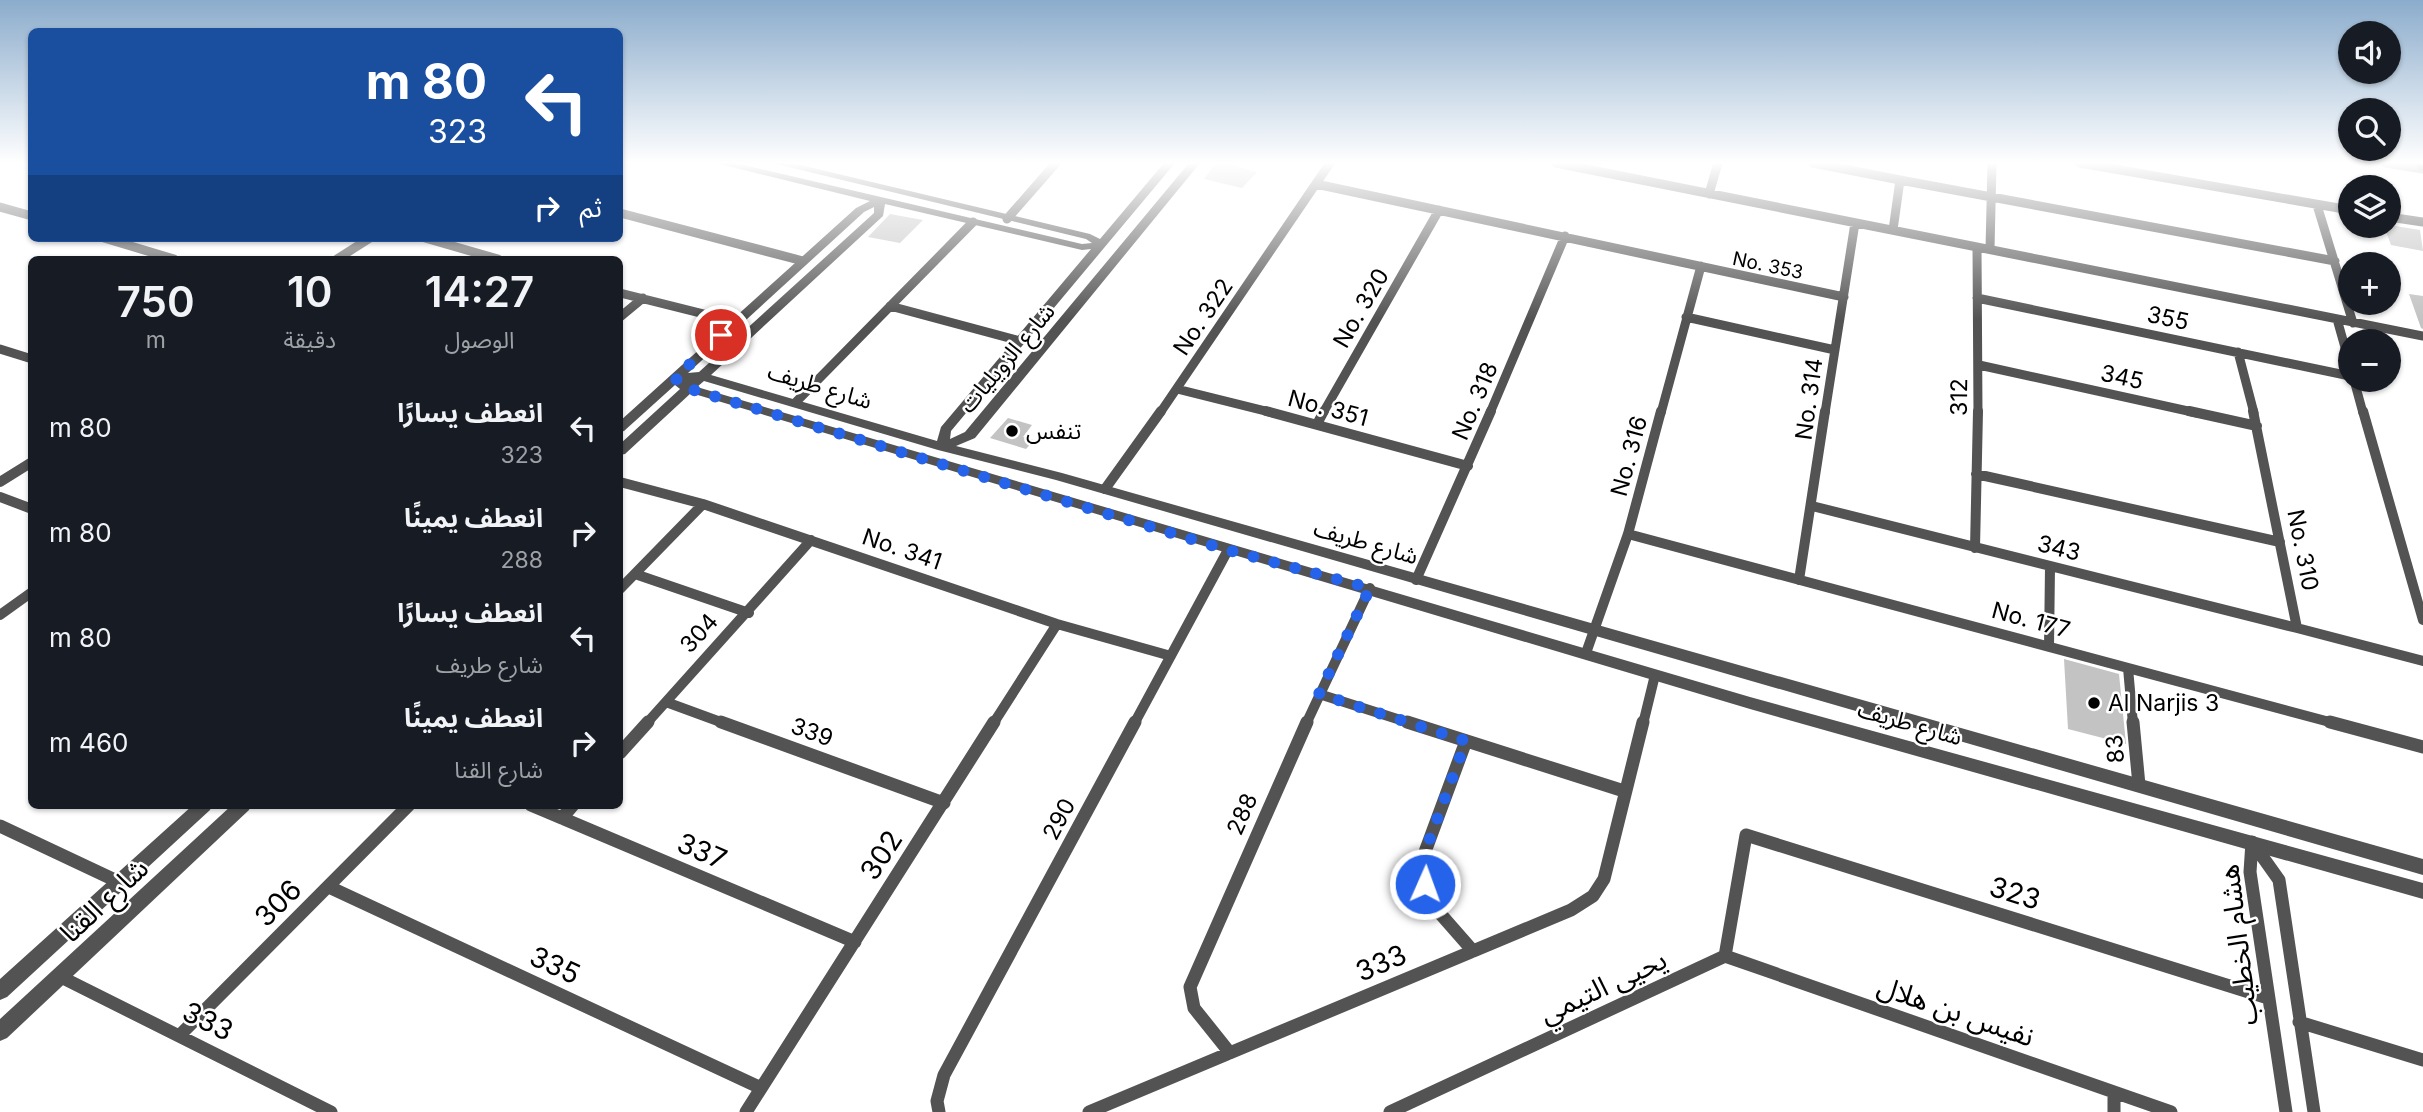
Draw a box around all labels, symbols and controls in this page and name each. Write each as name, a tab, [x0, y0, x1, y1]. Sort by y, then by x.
map controls	[2338, 21, 2401, 392]
button: sound	[2338, 21, 2401, 84]
text: 80 m	[366, 52, 487, 111]
icon: left	[511, 56, 602, 147]
button: search	[2338, 98, 2401, 161]
text: 323	[428, 112, 487, 151]
button: layers	[2338, 175, 2401, 238]
icon: right	[528, 189, 566, 227]
text: ثم	[580, 192, 602, 223]
street label: No. 353	[1731, 247, 1805, 284]
button: +	[2338, 252, 2401, 315]
street label: No. 320	[1327, 263, 1395, 353]
text: 10	[287, 266, 332, 317]
text: 14:27	[425, 266, 534, 317]
street label: No. 322	[1167, 273, 1239, 361]
text: 750	[117, 276, 195, 327]
street label: شارع الزويليات	[953, 298, 1063, 420]
street label: 355	[2144, 300, 2192, 336]
pin	[691, 305, 751, 365]
icon: arrive	[702, 316, 740, 354]
text: m	[146, 326, 166, 354]
text: دقيقة	[284, 326, 336, 354]
text: الوصول	[445, 326, 514, 354]
button: −	[2338, 329, 2401, 392]
street label: No. 314	[1789, 356, 1829, 442]
street label: شارع طريف	[764, 357, 875, 418]
street label: No. 318	[1446, 358, 1504, 444]
street label: 345	[2098, 359, 2146, 395]
street label: 312	[1945, 378, 1973, 416]
street label: No. 351	[1285, 384, 1371, 432]
text: انعطف يسارًا	[397, 397, 543, 428]
icon: left	[564, 409, 602, 447]
text: 80 m	[49, 412, 112, 443]
street label: No. 316	[1605, 413, 1653, 499]
place label: تنفس	[1026, 417, 1082, 445]
marker: تنفس	[1004, 423, 1020, 439]
text: 323	[501, 441, 543, 469]
text: انعطف يمينًا	[404, 502, 543, 533]
street label: No. 310	[2281, 507, 2325, 593]
icon: right	[564, 514, 602, 552]
street label: شارع طريف	[1310, 514, 1421, 573]
text: 80 m	[49, 517, 112, 548]
street label: No. 341	[859, 522, 945, 576]
street label: 343	[2035, 529, 2083, 567]
text: 288	[501, 546, 543, 574]
street label: No. 177	[1989, 596, 2073, 644]
text: انعطف يسارًا	[397, 597, 543, 628]
street label: 304	[674, 607, 724, 659]
icon: left	[564, 619, 602, 657]
text: 80 m	[49, 622, 112, 653]
text: شارع طريف	[436, 651, 543, 679]
place label: Al Narjis 3	[2108, 689, 2219, 717]
street label: شارع طريف	[1854, 695, 1965, 754]
marker: Al Narjis 3	[2086, 695, 2102, 711]
text: انعطف يمينًا	[404, 702, 543, 733]
street label: 339	[787, 712, 837, 752]
icon: right	[564, 724, 602, 762]
text: 460 m	[49, 727, 128, 758]
street label: 83	[2100, 734, 2130, 764]
text: شارع القنا	[454, 756, 543, 784]
street label: 288	[1221, 789, 1263, 839]
street label: 290	[1037, 794, 1081, 844]
street label: 302	[853, 824, 909, 886]
street label: 337	[672, 825, 732, 877]
position arrow	[1388, 847, 1462, 921]
street label: شارع القنا	[53, 851, 158, 952]
street label: هشام الخطيب	[2211, 862, 2269, 1028]
street label: 323	[1985, 869, 2045, 917]
street label: 306	[247, 872, 309, 934]
street label: 333	[1350, 937, 1412, 989]
street label: 335	[524, 939, 586, 991]
street label: يحيى التيمي	[1534, 942, 1674, 1034]
street label: نفيس بن هلال	[1873, 968, 2039, 1054]
street label: 333	[177, 994, 239, 1048]

